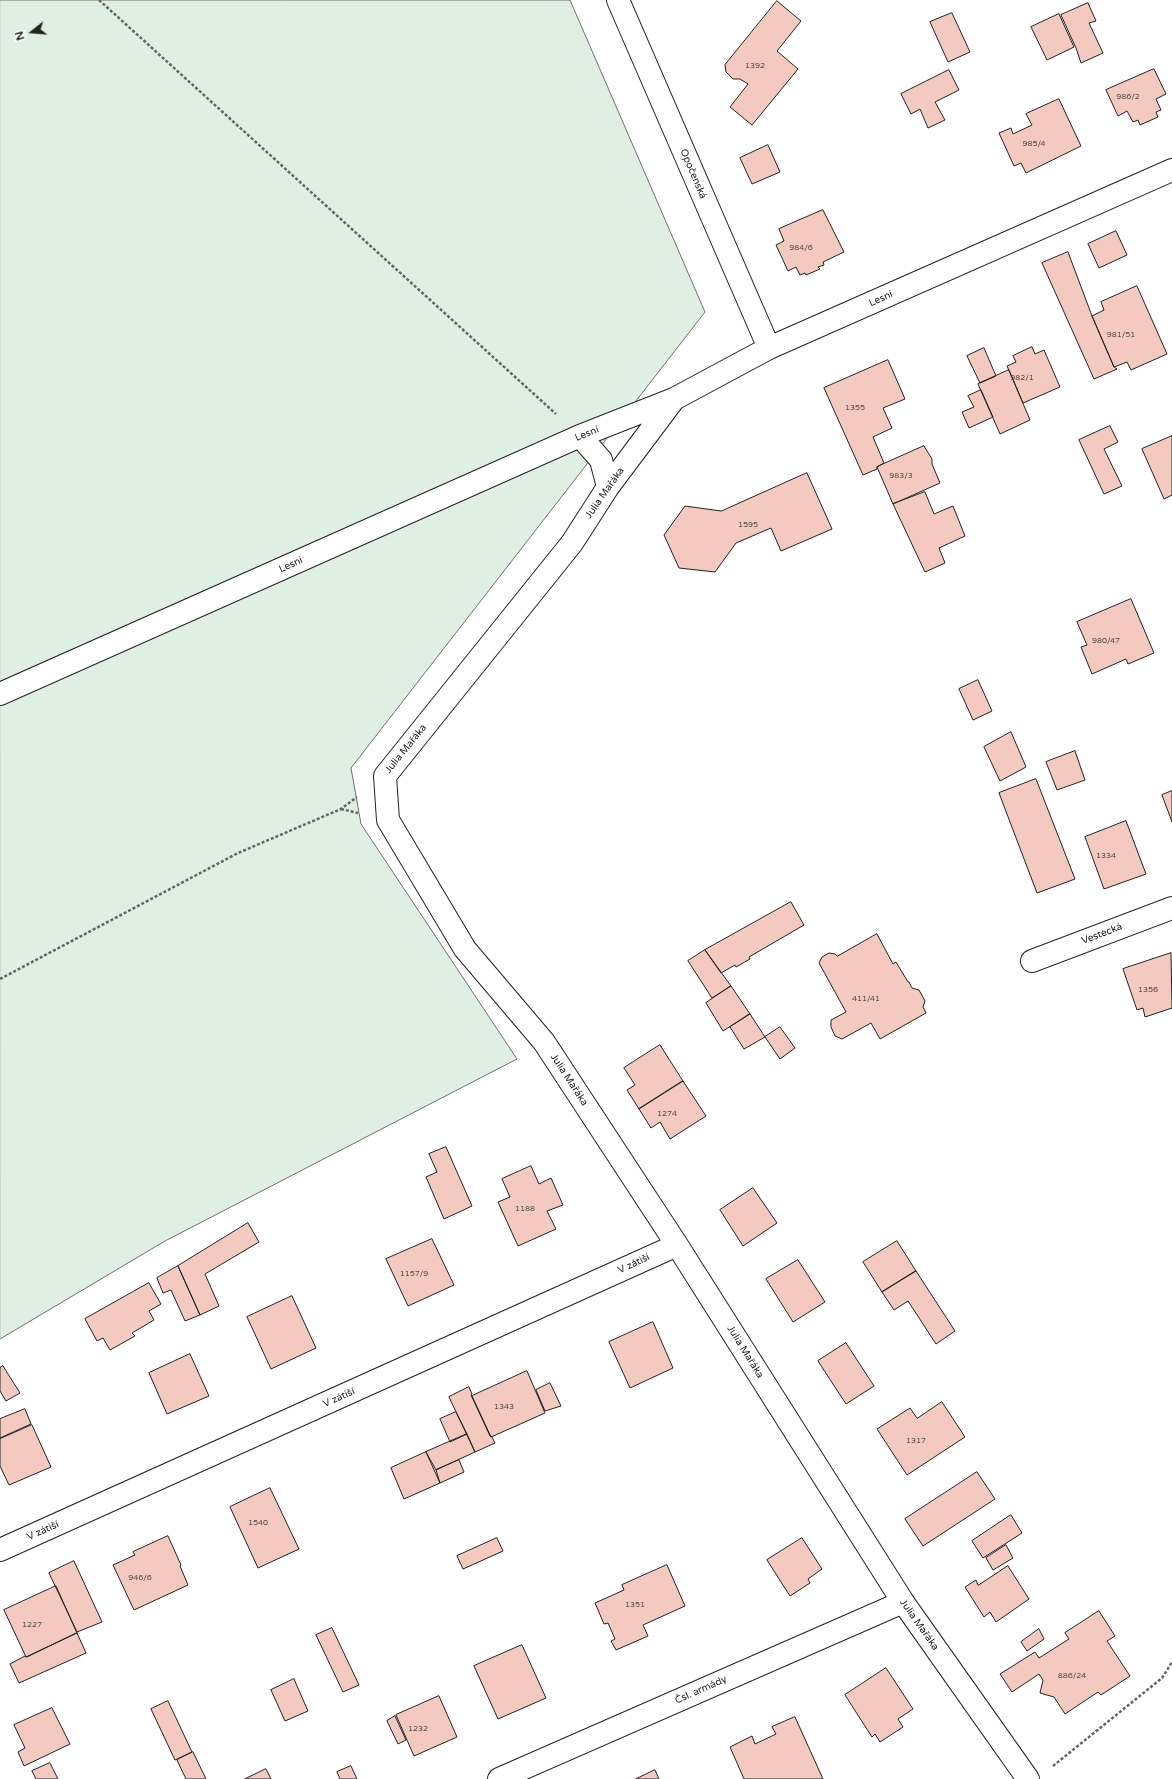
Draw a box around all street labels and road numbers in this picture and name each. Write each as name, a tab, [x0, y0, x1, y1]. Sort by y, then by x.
street label: Opočenská	[677, 147, 709, 201]
street label: Lesní	[867, 288, 895, 310]
street label: Lesní	[573, 424, 601, 444]
street label: Julia Mařáka	[583, 465, 627, 521]
street label: Lesní	[277, 554, 305, 576]
street label: Julia Mařáka	[383, 722, 429, 776]
street label: Vestecká	[1080, 921, 1124, 947]
street label: Julia Mařáka	[548, 1052, 590, 1108]
street label: V zátiší	[616, 1251, 652, 1277]
street label: Julia Mařáka	[724, 1324, 766, 1380]
street label: V zátiší	[321, 1386, 357, 1410]
street label: V zátiší	[25, 1519, 61, 1543]
street label: Julia Mařáka	[897, 1597, 941, 1653]
street label: Čsl. armády	[673, 1673, 729, 1707]

